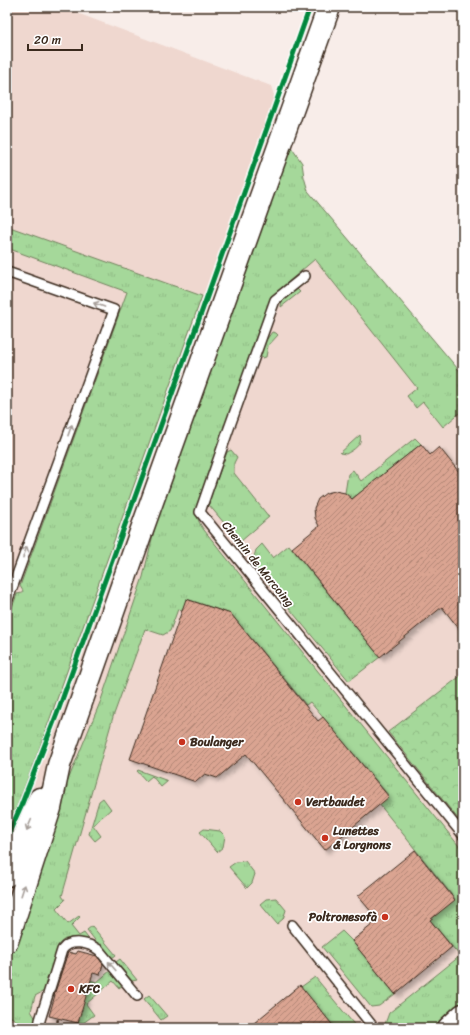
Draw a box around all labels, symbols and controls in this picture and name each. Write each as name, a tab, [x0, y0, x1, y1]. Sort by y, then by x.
scale bar	[28, 26, 82, 52]
text: 20 m	[34, 29, 61, 51]
one-way arrow	[93, 300, 105, 308]
one-way arrow	[66, 425, 74, 437]
street label: Chemin de Marcoing	[216, 516, 300, 612]
one-way arrow	[22, 546, 29, 559]
place label: Boulanger	[190, 731, 244, 753]
marker: Boulanger	[177, 737, 187, 747]
place label: Vertbaudet	[306, 791, 366, 813]
marker: Vertbaudet	[293, 797, 303, 807]
one-way arrow	[24, 818, 32, 830]
place label: Lunettes & Lorgnons	[333, 820, 391, 856]
marker: Lunettes & Lorgnons	[320, 833, 330, 843]
one-way arrow	[20, 885, 28, 897]
place label: Poltronesofà	[309, 906, 377, 928]
marker: Poltronesofà	[380, 912, 390, 922]
one-way arrow	[108, 961, 117, 971]
place label: KFC	[78, 978, 101, 1000]
marker: KFC	[66, 984, 76, 994]

